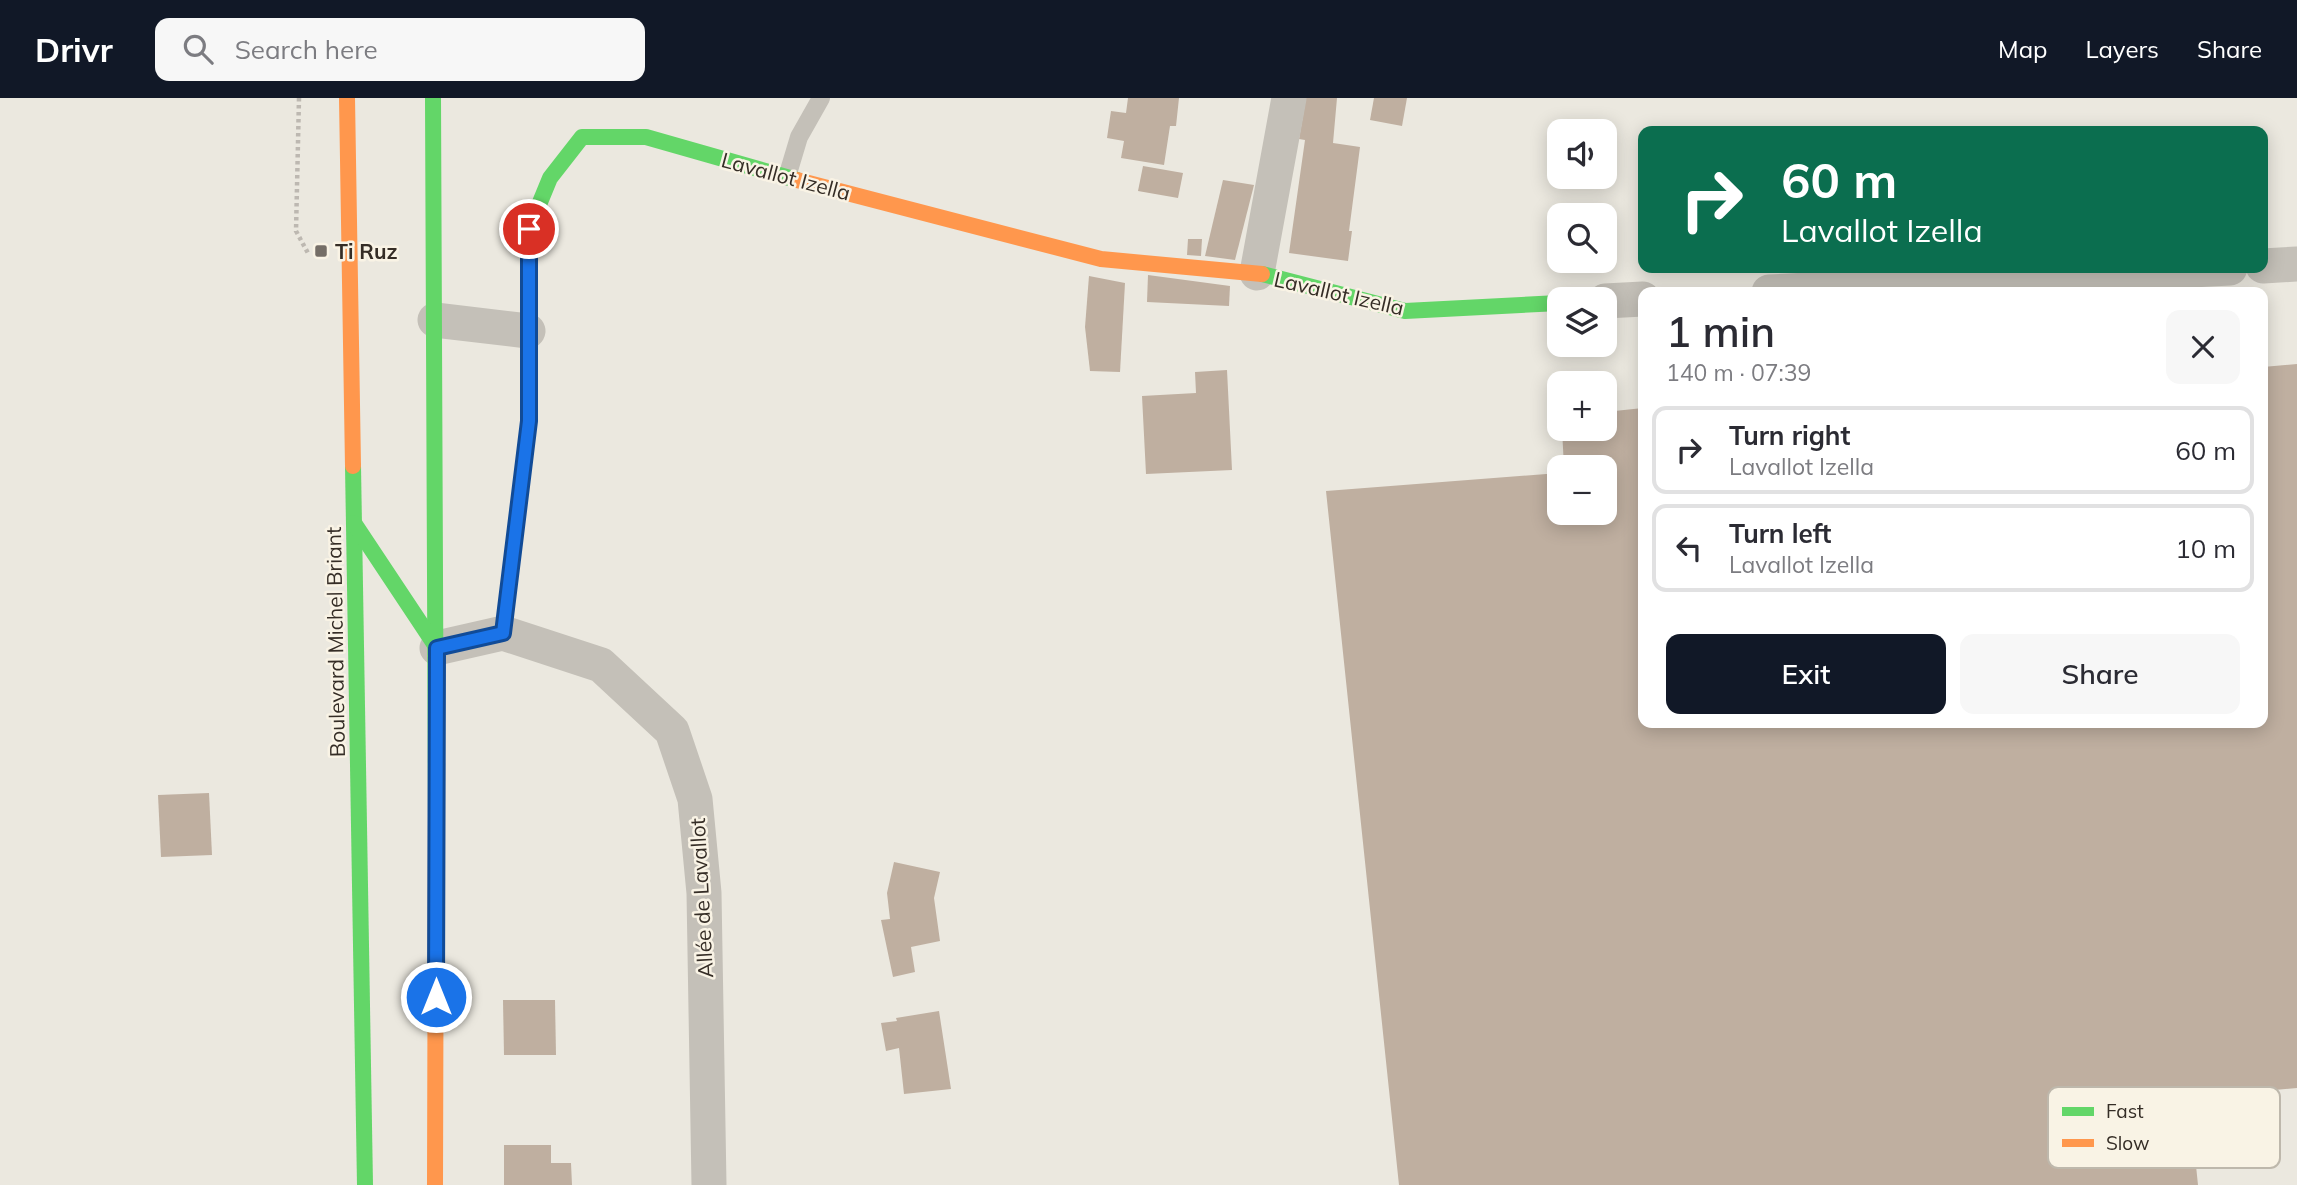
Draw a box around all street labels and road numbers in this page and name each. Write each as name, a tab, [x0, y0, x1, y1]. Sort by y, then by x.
street label: Lavallot Izella	[719, 146, 853, 206]
street label: Lavallot Izella	[1272, 265, 1406, 321]
street label: Boulevard Michel Briant	[320, 527, 350, 757]
street label: Allée de Lavallot	[684, 817, 718, 979]

